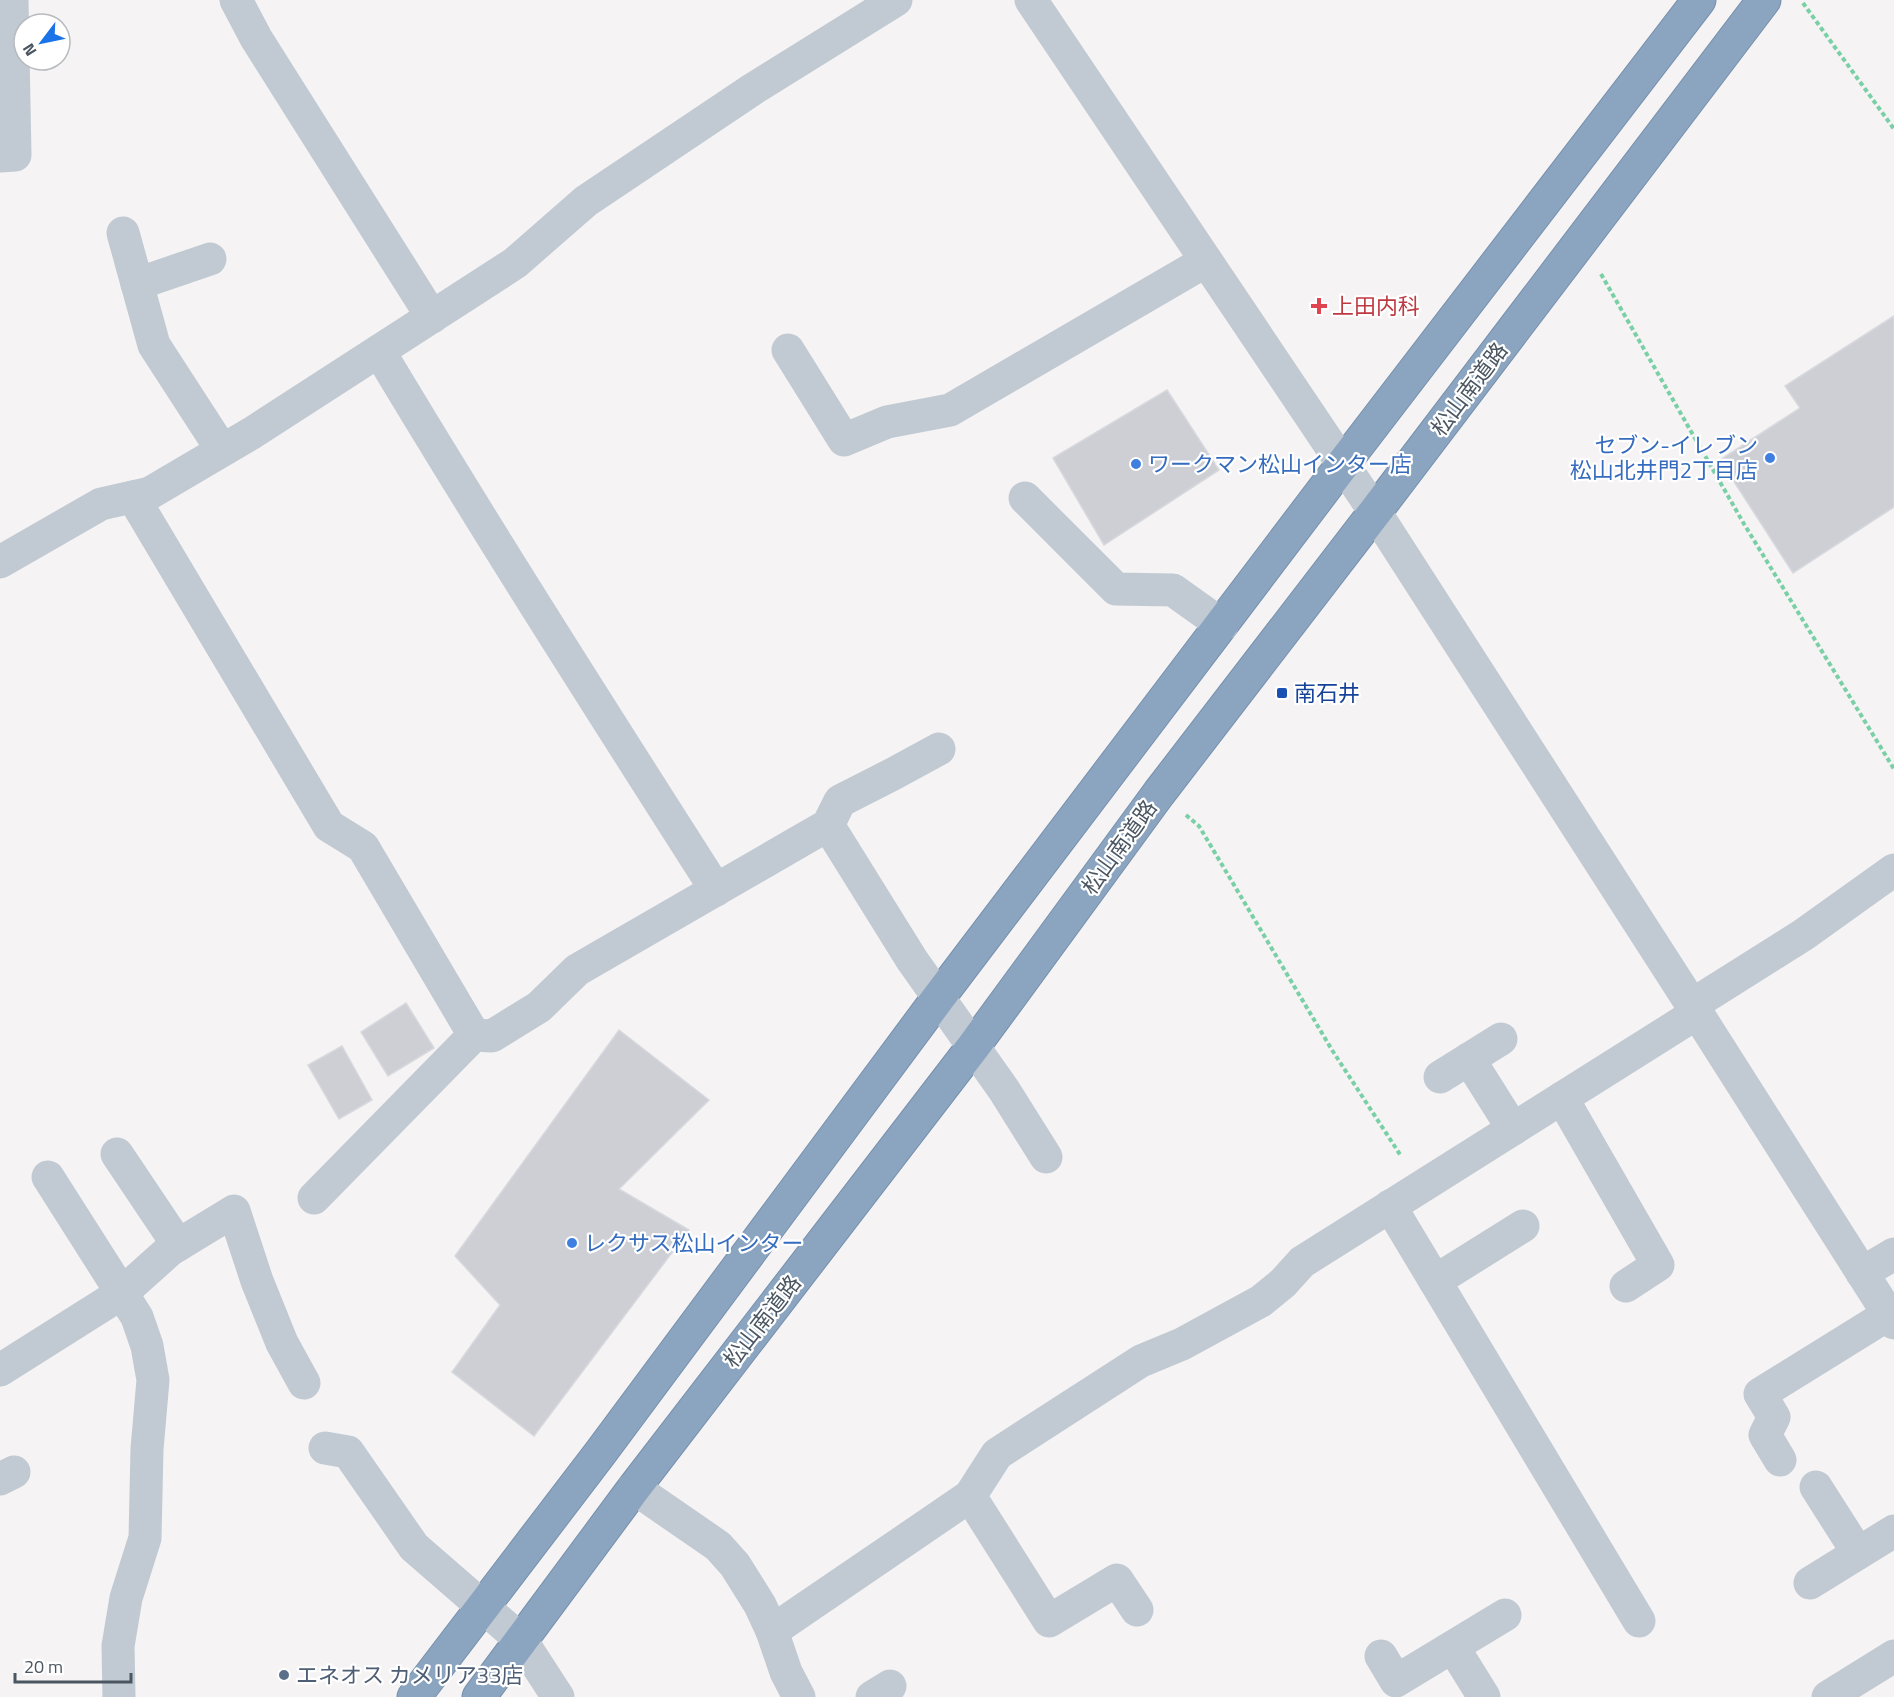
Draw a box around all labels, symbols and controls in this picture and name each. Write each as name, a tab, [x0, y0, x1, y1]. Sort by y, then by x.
north arrow	[12, 12, 72, 72]
text: N	[16, 39, 42, 61]
place label: 上田内科	[1332, 289, 1420, 323]
marker: 上田内科	[1310, 297, 1328, 315]
street label: 松山南道路	[1422, 335, 1516, 443]
place label: セブン-イレブン 松山北井門2丁目店	[1570, 428, 1758, 487]
place label: ワークマン松山インター店	[1148, 447, 1412, 481]
marker: セブン-イレブン 松山北井門2丁目店	[1763, 451, 1777, 465]
marker: ワークマン松山インター店	[1129, 457, 1143, 471]
place label: 南石井	[1294, 676, 1360, 710]
marker: 南石井	[1275, 686, 1289, 700]
street label: 松山南道路	[1073, 793, 1165, 901]
place label: レクサス松山インター	[584, 1226, 804, 1260]
marker: レクサス松山インター	[565, 1236, 579, 1250]
street label: 松山南道路	[715, 1267, 809, 1375]
scale bar	[15, 1646, 130, 1684]
text: 20 m	[24, 1653, 63, 1680]
place label: エネオス カメリア33店	[296, 1658, 523, 1692]
marker: エネオス カメリア33店	[277, 1668, 291, 1682]

